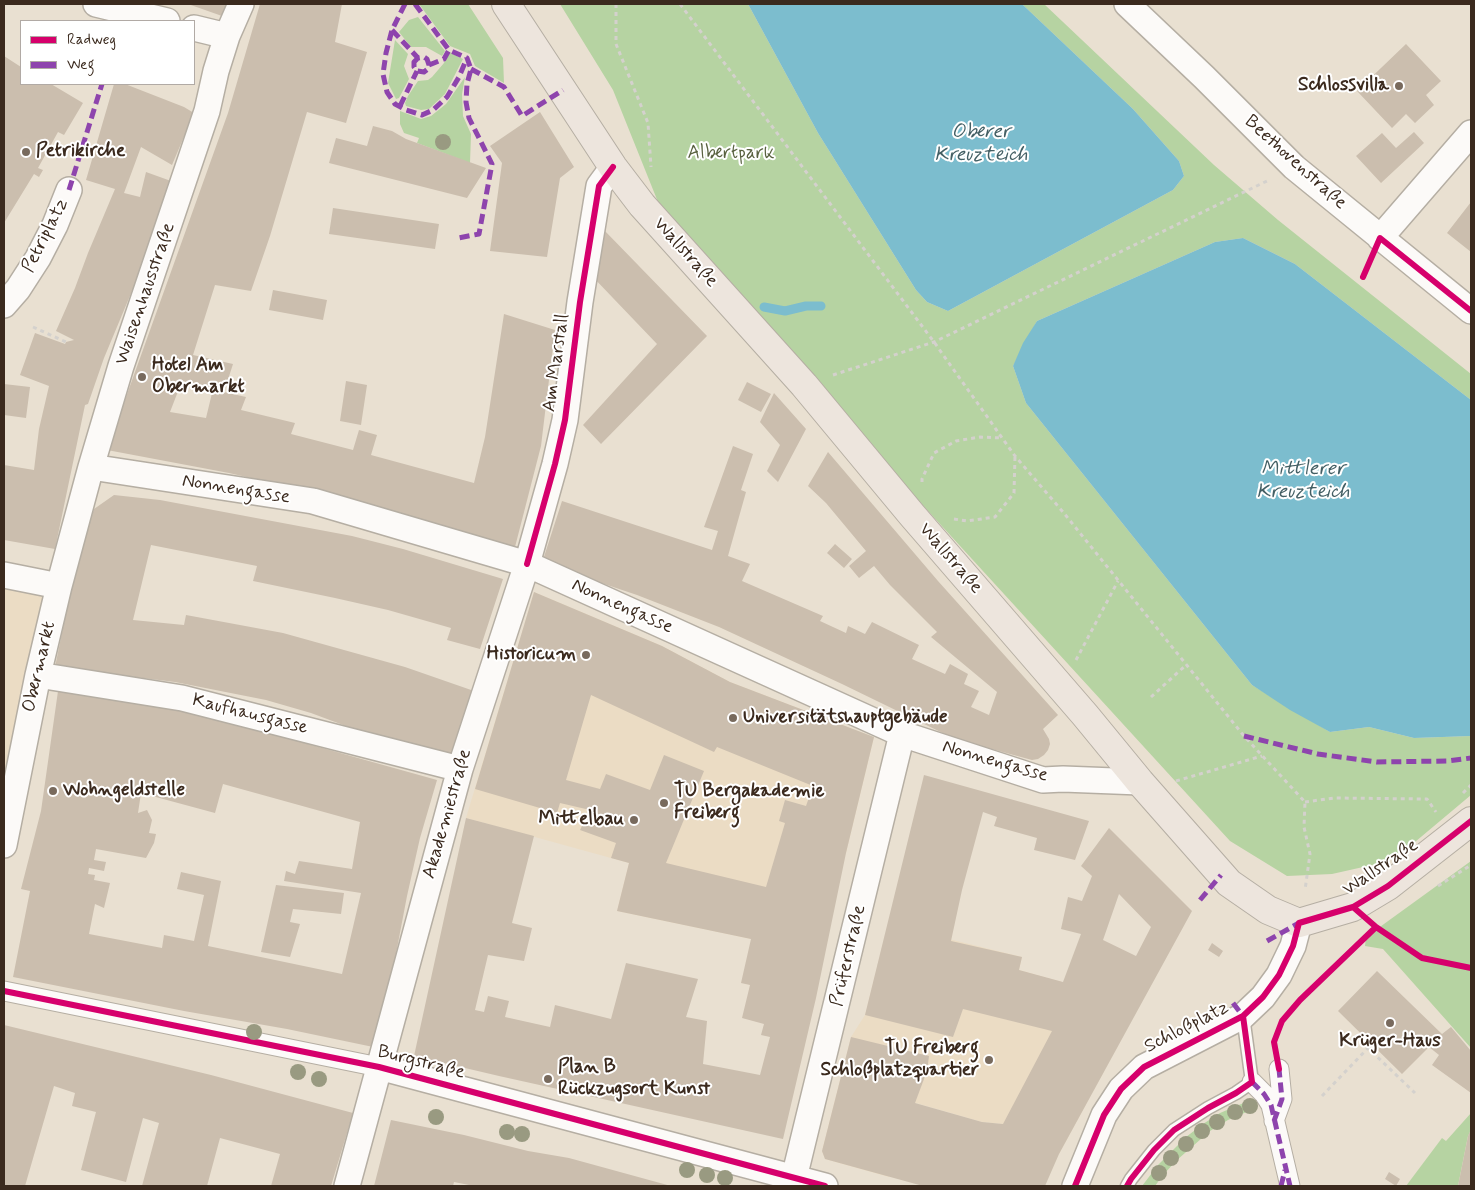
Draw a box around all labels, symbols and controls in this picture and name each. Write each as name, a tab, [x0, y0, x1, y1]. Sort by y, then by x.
legend	[20, 20, 195, 85]
text: Radweg	[67, 30, 116, 50]
text: Weg	[67, 55, 94, 75]
place label: Schlossvilla	[1298, 75, 1389, 97]
marker: Schlossvilla	[1393, 80, 1405, 92]
street label: Beethovenstraße	[1239, 111, 1351, 215]
water label: Oberer Kreuzteich	[934, 121, 1028, 168]
place label: Petrikirche	[36, 141, 125, 163]
park label: Albertpark	[688, 143, 774, 165]
marker: Petrikirche	[20, 146, 32, 158]
street label: Petriplatz	[18, 195, 74, 277]
street label: Wallstraße	[648, 213, 722, 293]
street label: Waisenhausstraße	[111, 220, 181, 368]
street label: Am Marstall	[539, 312, 575, 414]
place label: Hotel Am Obermarkt	[152, 355, 245, 399]
marker: Hotel Am Obermarkt	[136, 371, 148, 383]
water label: Mittlerer Kreuzteich	[1256, 458, 1350, 505]
street label: Nonnengasse	[180, 470, 292, 510]
street label: Wallstraße	[913, 519, 987, 599]
street label: Nonnengasse	[568, 574, 676, 640]
street label: Obermarkt	[18, 619, 62, 715]
place label: Historicum	[487, 644, 576, 666]
marker: Historicum	[580, 649, 592, 661]
street label: Kaufhausgasse	[190, 690, 310, 740]
place label: Universitätshauptgebäude	[743, 707, 947, 729]
marker: Universitätshauptgebäude	[727, 712, 739, 724]
street label: Nonnengasse	[940, 736, 1050, 788]
street label: Akademiestraße	[419, 746, 477, 882]
place label: Wohngeldstelle	[63, 780, 185, 802]
place label: TU Bergakademie Freiberg	[674, 781, 824, 825]
marker: Wohngeldstelle	[47, 785, 59, 797]
marker: TU Bergakademie Freiberg	[658, 797, 670, 809]
place label: Mittelbau	[539, 809, 624, 831]
marker: Mittelbau	[628, 814, 640, 826]
street label: Wallstraße	[1339, 834, 1423, 902]
street label: Prüferstraße	[826, 903, 872, 1009]
street label: Schloßplatz	[1141, 997, 1233, 1059]
marker: Krüger-Haus	[1384, 1017, 1396, 1029]
place label: Krüger-Haus	[1339, 1031, 1441, 1053]
place label: TU Freiberg Schloßplatzquartier	[820, 1038, 979, 1082]
street label: Burgstraße	[375, 1041, 467, 1085]
marker: TU Freiberg Schloßplatzquartier	[983, 1054, 995, 1066]
place label: Plan B Rückzugsort Kunst	[558, 1057, 710, 1101]
marker: Plan B Rückzugsort Kunst	[542, 1073, 554, 1085]

